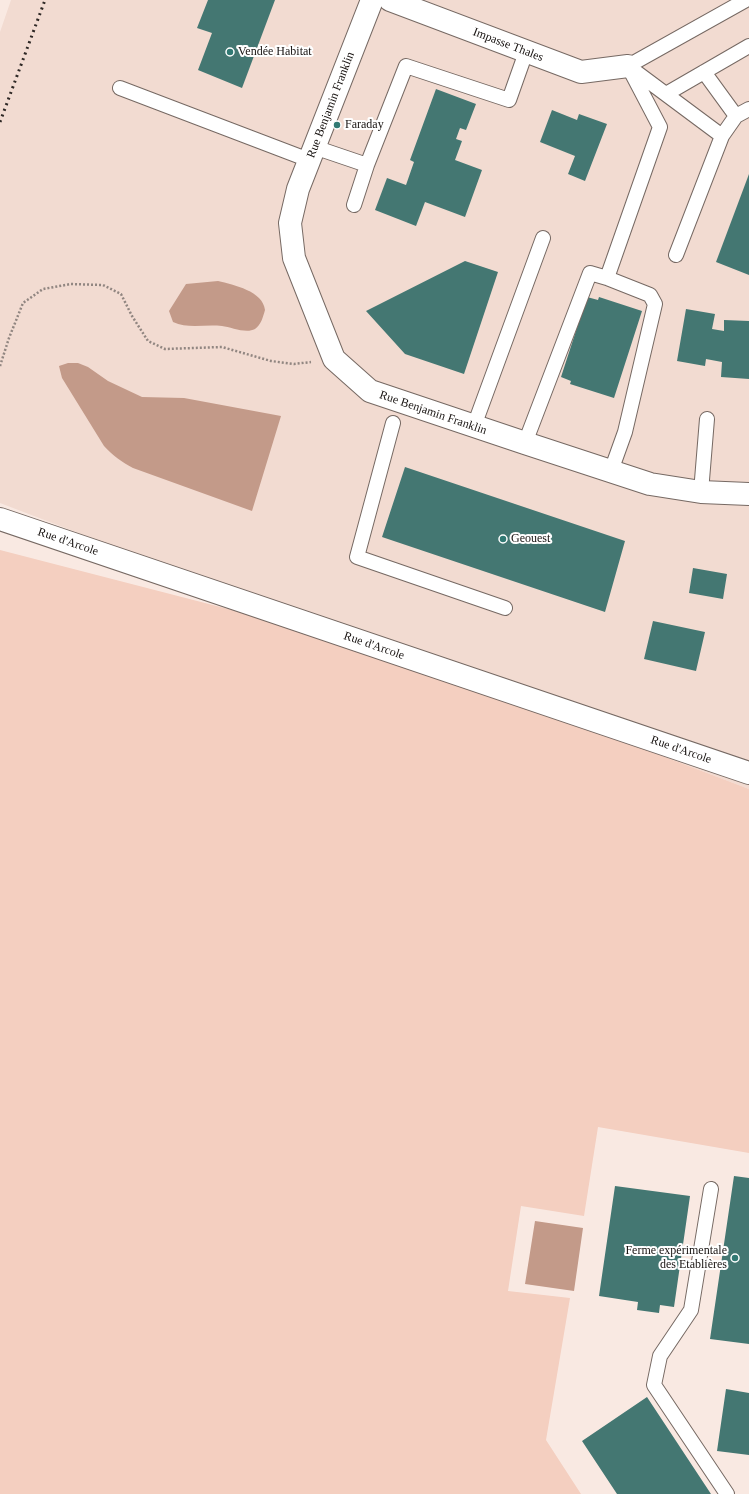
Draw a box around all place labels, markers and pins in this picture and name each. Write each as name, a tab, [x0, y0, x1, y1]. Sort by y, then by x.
place label: Vendée Habitat	[238, 45, 312, 59]
marker: Vendée Habitat	[225, 47, 235, 57]
place label: Faraday	[345, 118, 384, 132]
marker: Faraday	[332, 120, 342, 130]
place label: Geouest	[511, 532, 550, 546]
marker: Geouest	[498, 534, 508, 544]
place label: Ferme expérimentale des Etablières	[625, 1244, 727, 1272]
marker: Ferme expérimentale des Etablières	[730, 1253, 740, 1263]

